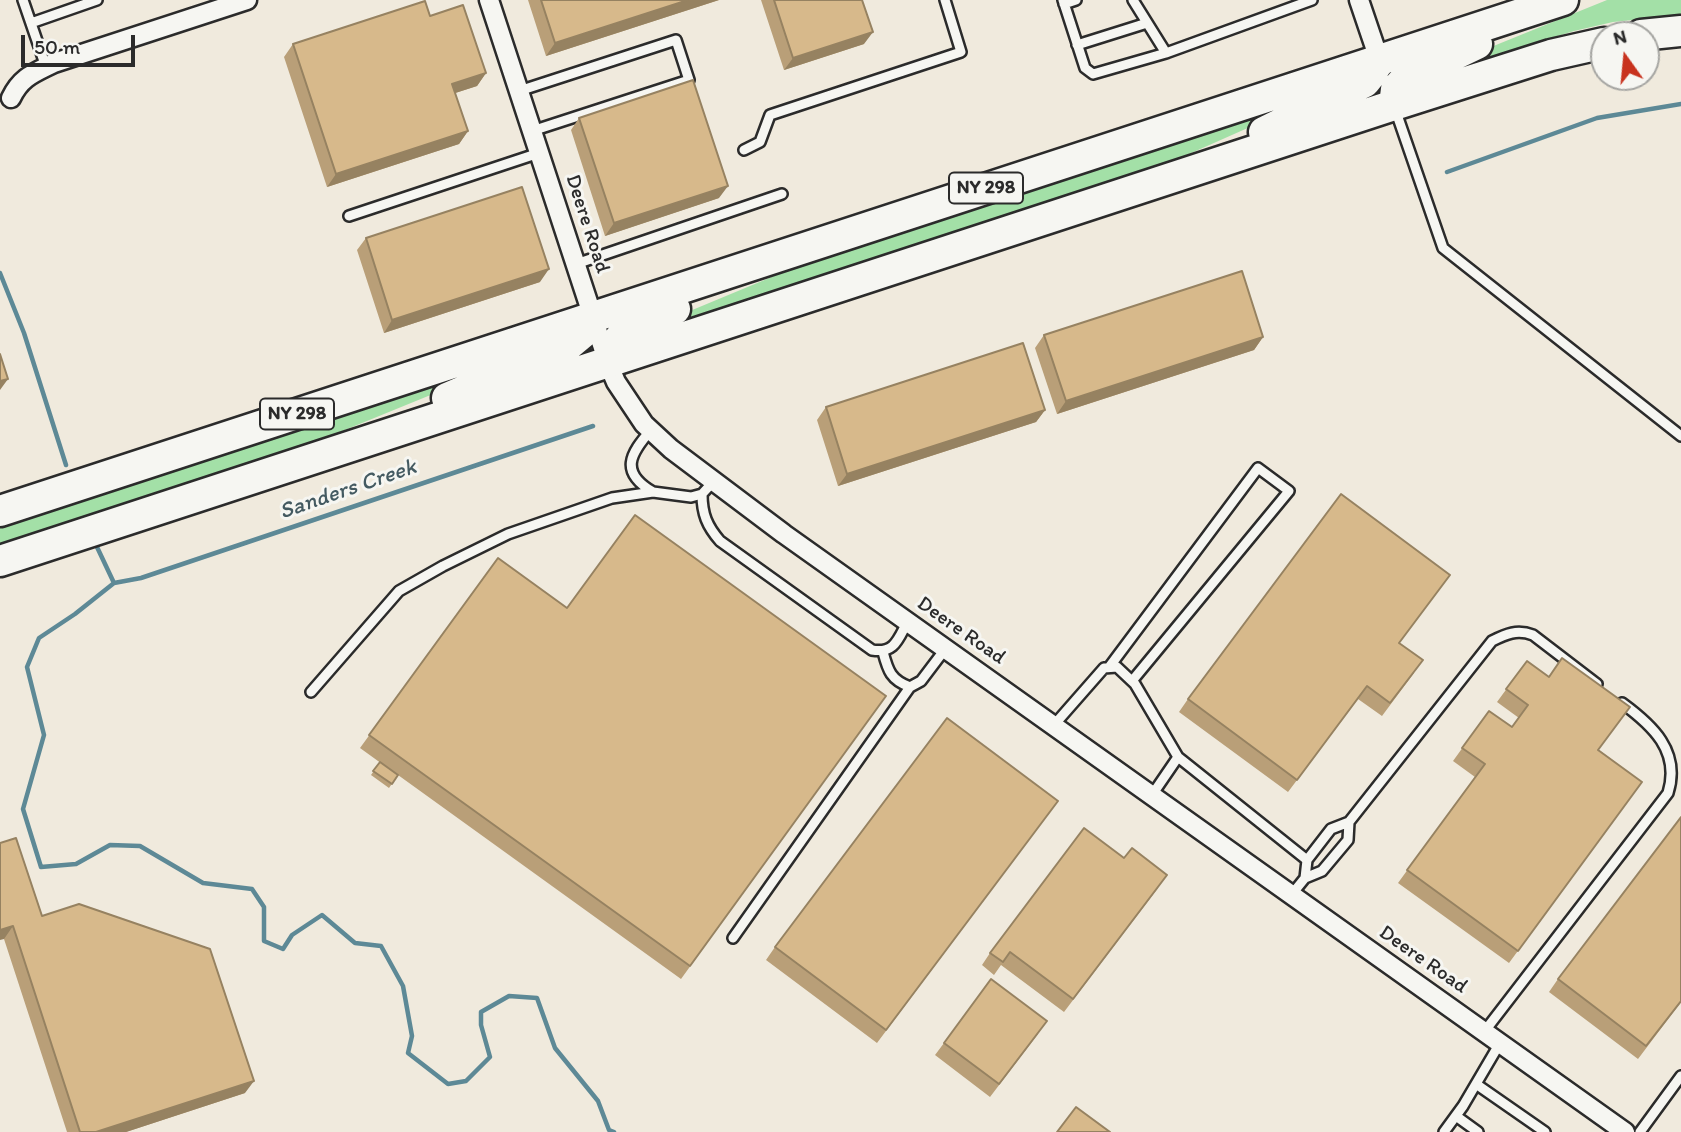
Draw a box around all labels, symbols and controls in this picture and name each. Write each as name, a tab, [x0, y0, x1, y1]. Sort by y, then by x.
scale bar	[24, 21, 138, 65]
north arrow	[1590, 21, 1660, 91]
text: N	[1611, 24, 1629, 50]
text: 50 m	[34, 34, 80, 59]
street label: Deere Road	[559, 171, 615, 277]
road number: NY 298	[949, 172, 1023, 204]
road number: NY 298	[260, 398, 334, 430]
water label: Sanders Creek	[276, 454, 420, 526]
street label: Deere Road	[912, 591, 1010, 671]
street label: Deere Road	[1374, 920, 1472, 1000]

